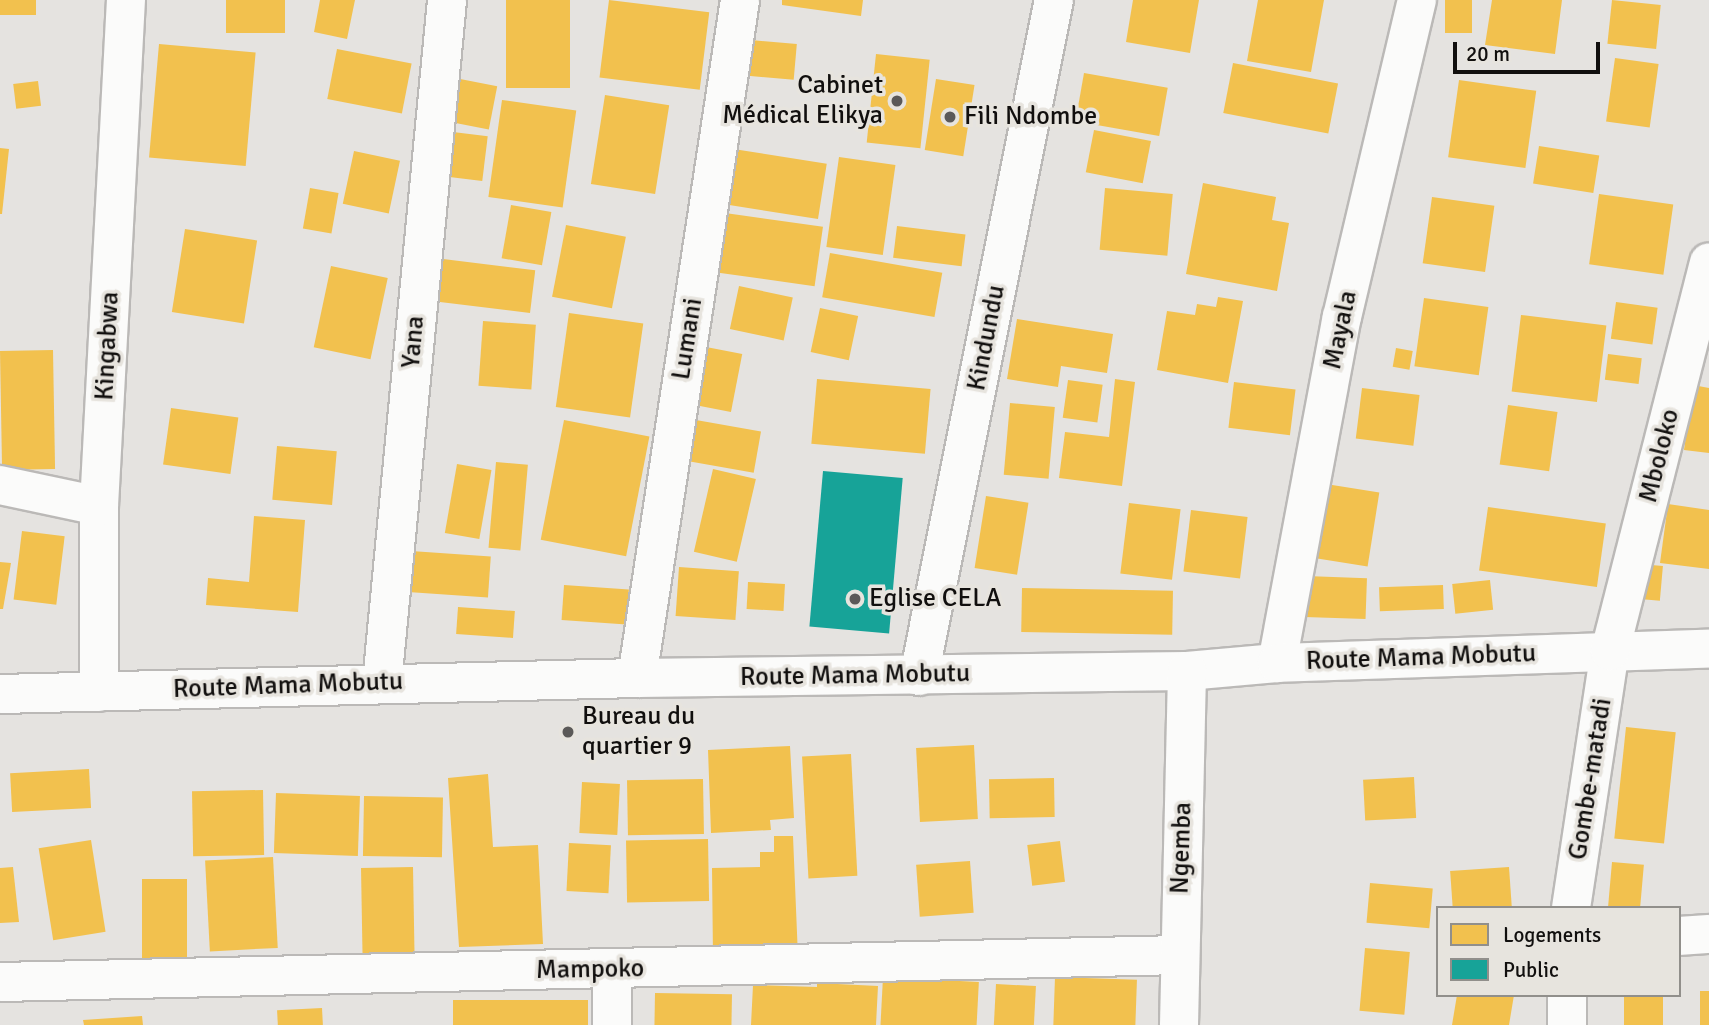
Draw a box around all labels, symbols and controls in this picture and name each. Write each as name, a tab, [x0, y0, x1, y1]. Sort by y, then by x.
scale bar	[1457, 28, 1604, 72]
text: 20 m	[1466, 41, 1510, 67]
place label: Cabinet Médical Elikya	[722, 70, 883, 132]
marker: Cabinet Médical Elikya	[889, 93, 905, 109]
place label: Fili Ndombe	[964, 101, 1097, 133]
marker: Fili Ndombe	[942, 109, 958, 125]
street label: Kindundu	[961, 283, 1013, 393]
street label: Mayala	[1317, 288, 1365, 372]
street label: Kingabwa	[90, 291, 126, 401]
street label: Lumani	[666, 296, 710, 382]
street label: Yana	[396, 315, 432, 369]
street label: Mboloko	[1633, 406, 1687, 506]
place label: Eglise CELA	[869, 583, 1001, 615]
marker: Eglise CELA	[847, 591, 863, 607]
street label: Route Mama Mobutu	[1305, 638, 1537, 678]
street label: Route Mama Mobutu	[740, 658, 970, 694]
street label: Route Mama Mobutu	[172, 666, 404, 706]
street label: Gombe-matadi	[1563, 696, 1619, 862]
place label: Bureau du quartier 9	[582, 701, 695, 762]
marker: Bureau du quartier 9	[560, 724, 576, 740]
street label: Ngemba	[1165, 801, 1199, 895]
legend	[1436, 906, 1681, 997]
text: Logements	[1503, 922, 1601, 948]
street label: Mampoko	[536, 953, 644, 987]
text: Public	[1503, 957, 1559, 983]

